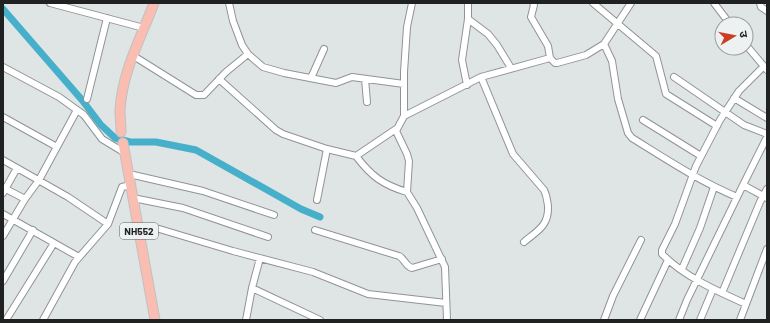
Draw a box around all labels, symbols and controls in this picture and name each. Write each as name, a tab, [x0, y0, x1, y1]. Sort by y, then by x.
north arrow	[714, 16, 754, 56]
text: उ	[737, 30, 751, 39]
road number: NH552	[120, 223, 158, 239]

